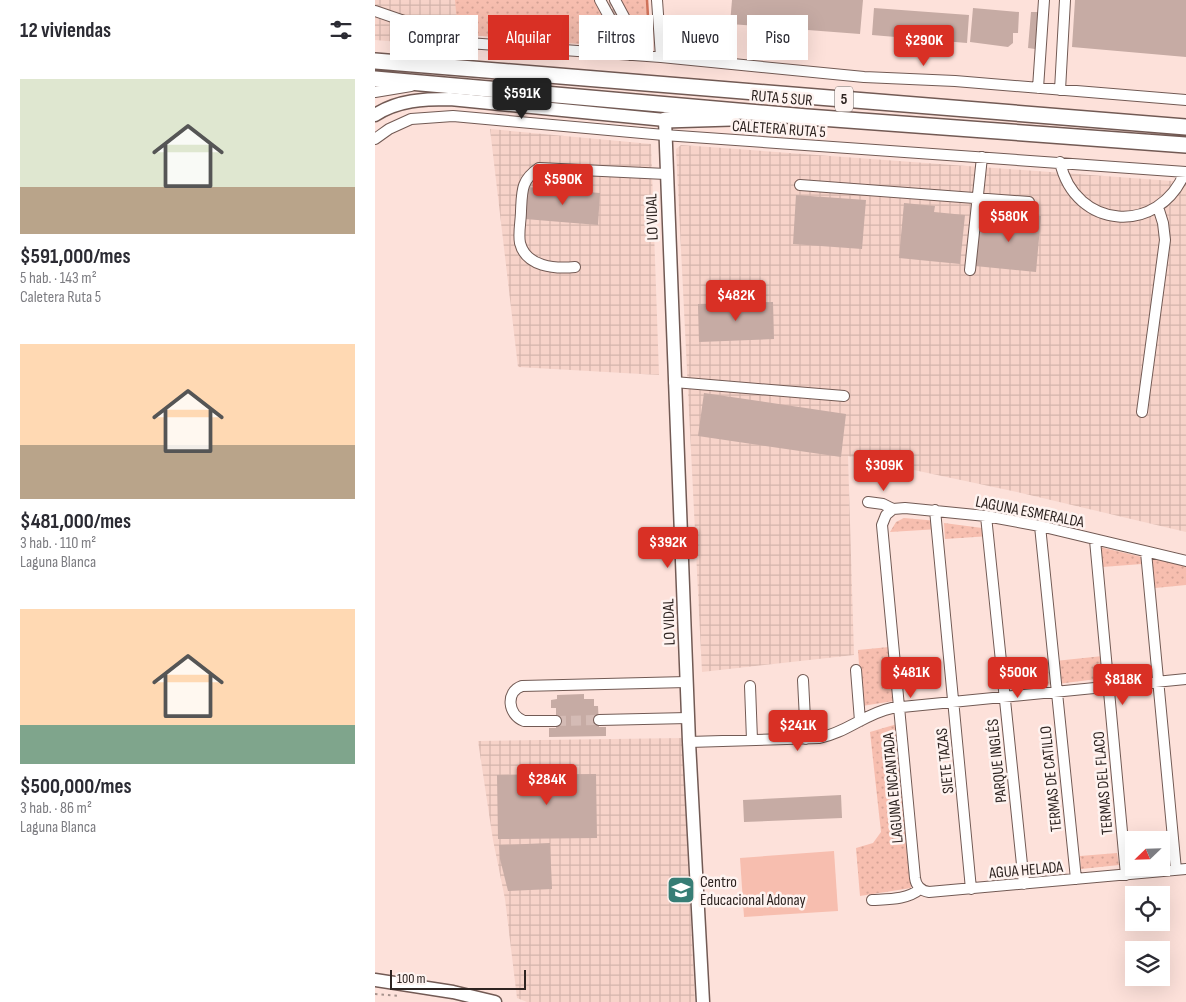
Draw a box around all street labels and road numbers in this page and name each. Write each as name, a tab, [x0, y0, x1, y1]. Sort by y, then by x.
street label: RUTA 5 SUR	[750, 86, 813, 111]
road number: 5	[835, 86, 853, 112]
street label: CALETERA RUTA 5	[731, 117, 826, 142]
street label: LO VIDAL	[642, 193, 663, 241]
street label: LAGUNA ESMERALDA	[974, 493, 1086, 532]
street label: LO VIDAL	[659, 598, 680, 646]
street label: PARQUE INGLÉS	[984, 718, 1011, 804]
street label: TERMAS DE CATILLO	[1036, 725, 1067, 833]
street label: SIETE TAZAS	[933, 727, 958, 794]
street label: TERMAS DEL FLACO	[1089, 730, 1117, 835]
street label: LAGUNA ENCANTADA	[879, 732, 908, 844]
street label: AGUA HELADA	[987, 858, 1064, 883]

